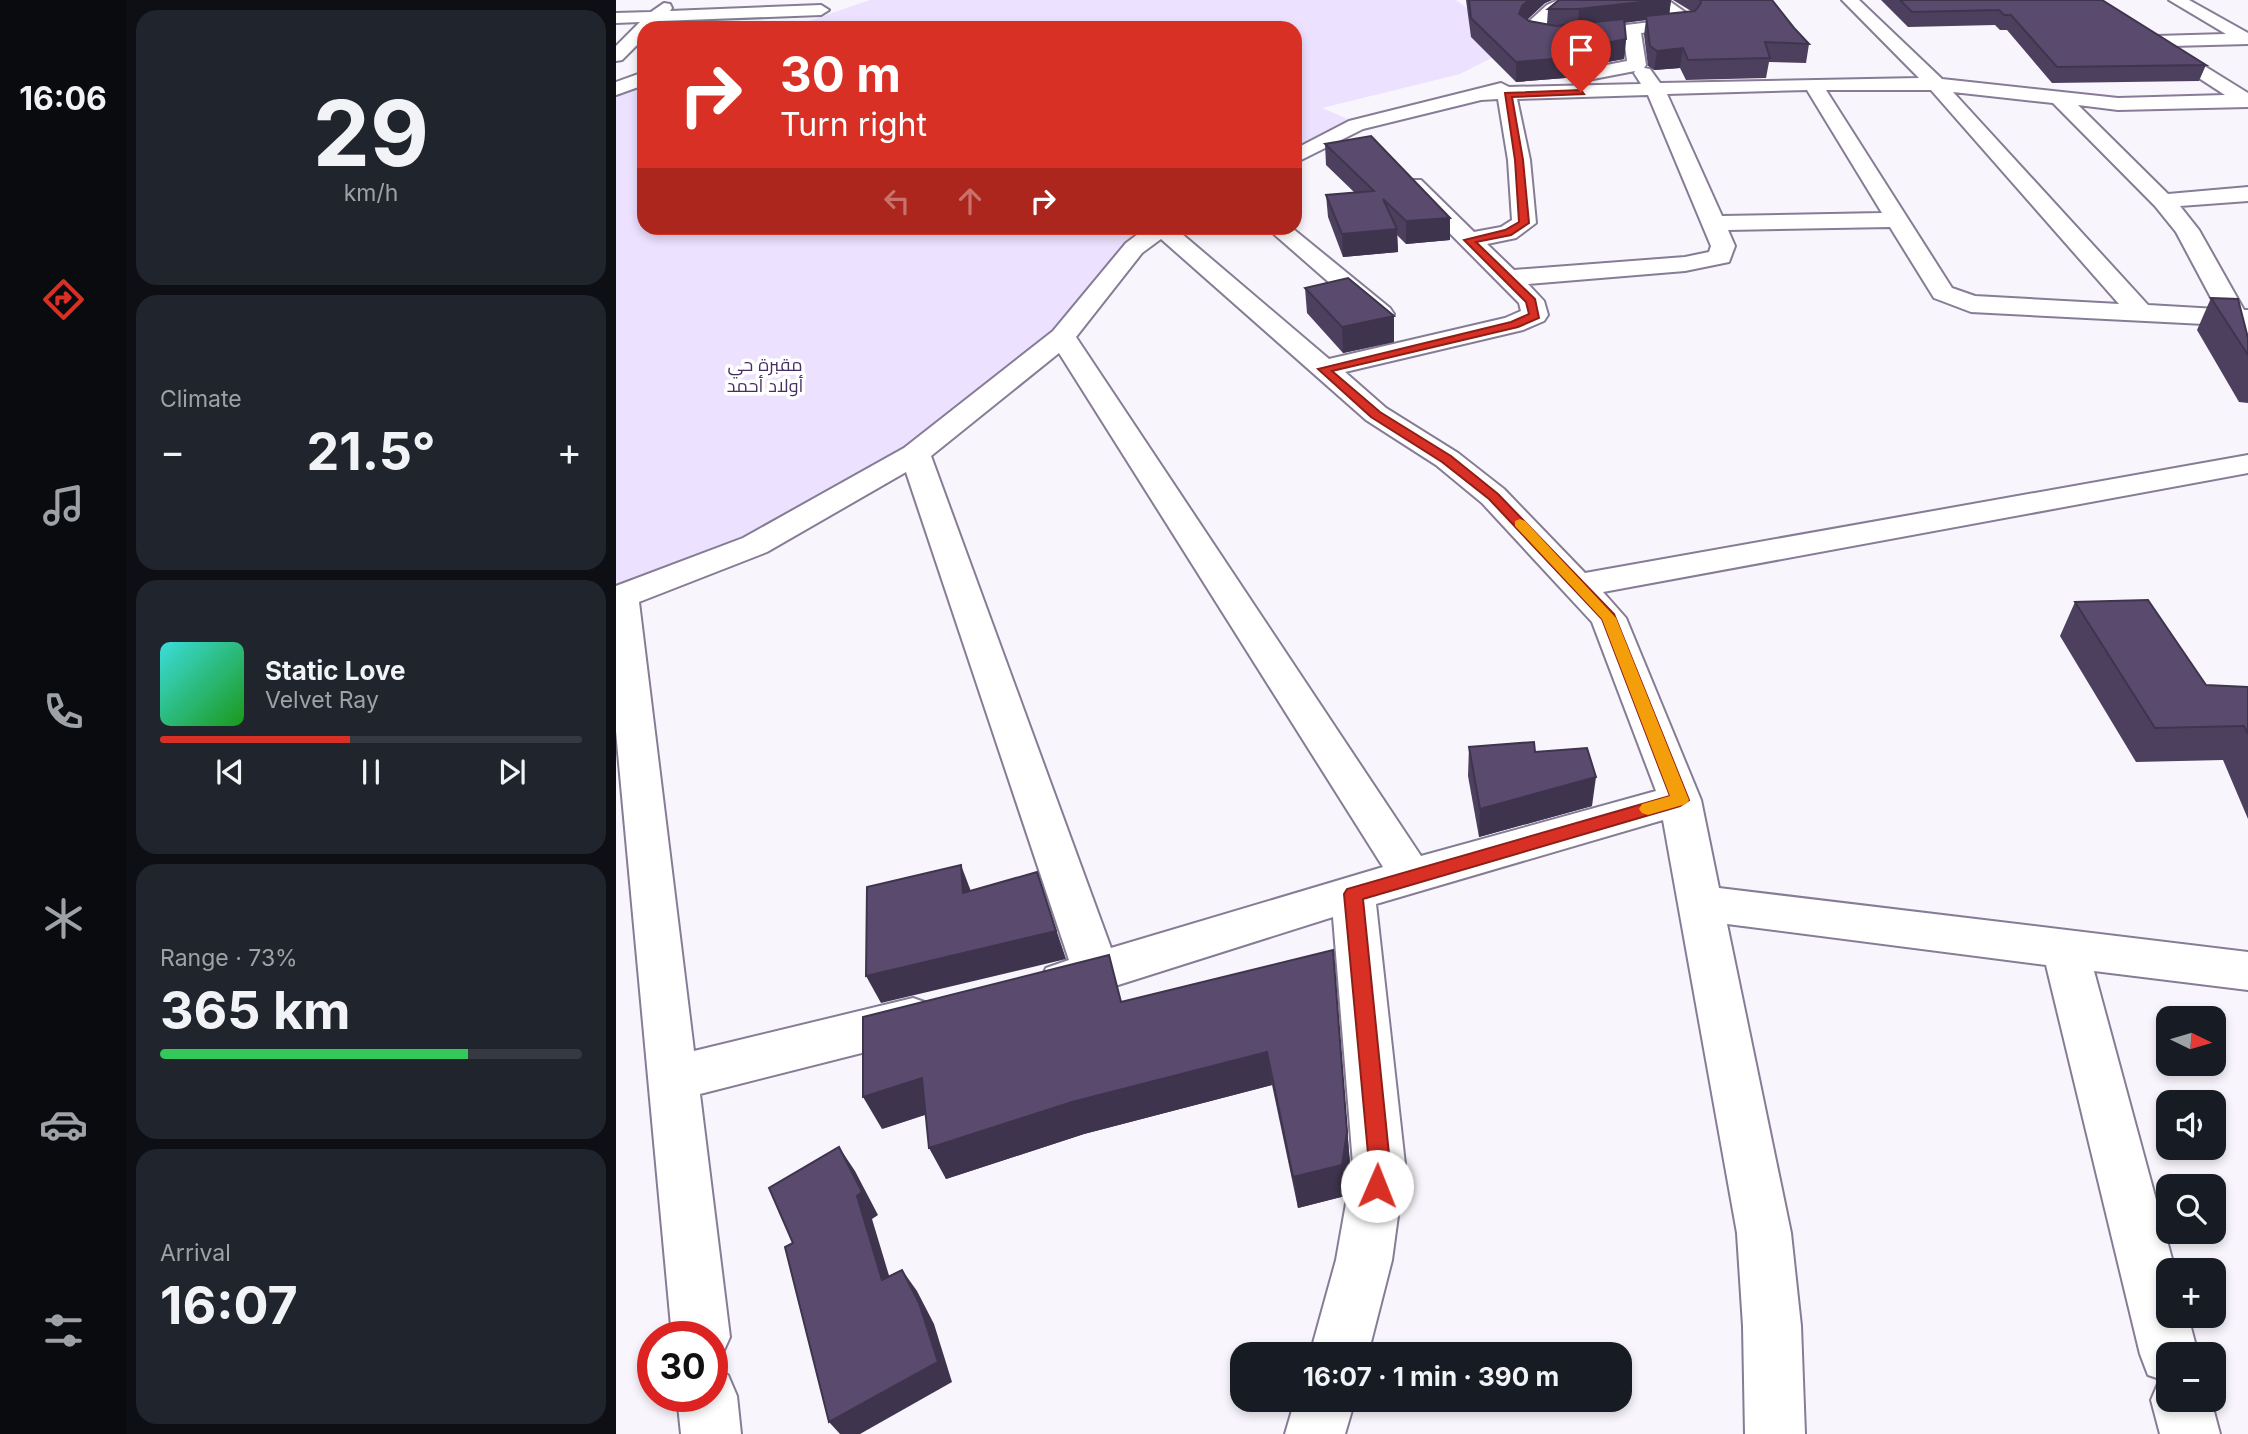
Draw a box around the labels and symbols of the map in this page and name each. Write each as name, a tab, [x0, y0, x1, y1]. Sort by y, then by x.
pin	[1551, 20, 1611, 92]
park label: مقبرة حي أولاد أحمد	[727, 354, 803, 397]
north arrow	[2156, 1006, 2226, 1076]
position arrow	[1340, 1149, 1414, 1223]
speed limit sign: 30	[637, 1321, 728, 1412]

